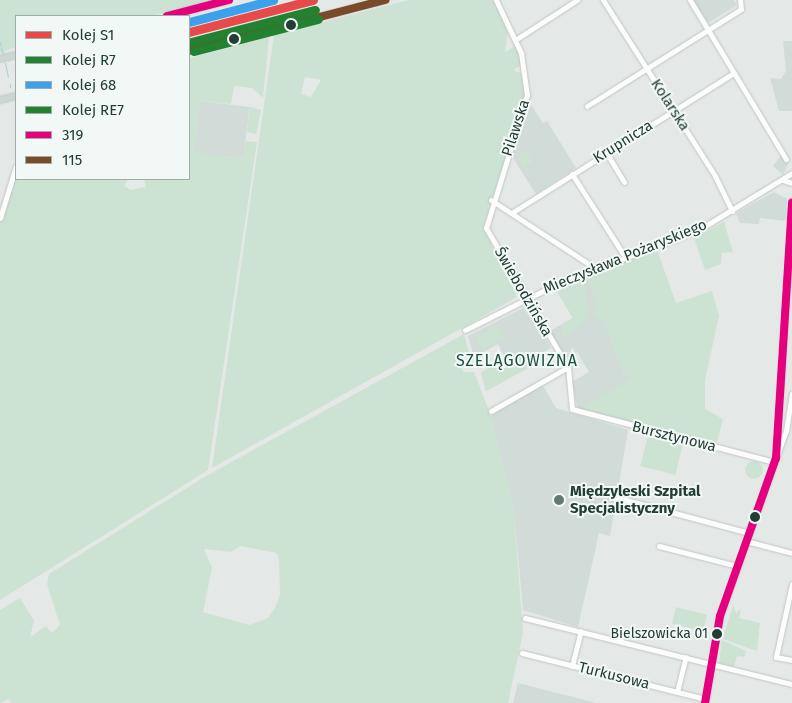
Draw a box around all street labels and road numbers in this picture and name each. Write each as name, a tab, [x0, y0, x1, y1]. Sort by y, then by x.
street label: Kolarska	[647, 76, 693, 134]
street label: Pilawska	[498, 97, 534, 159]
street label: Krupnicza	[590, 117, 656, 167]
street label: Mieczysława Pożaryskiego	[540, 216, 710, 298]
street label: Świebodzińska	[490, 244, 556, 340]
street label: Bursztynowa	[630, 418, 718, 456]
street label: Turkusowa	[577, 659, 651, 693]

